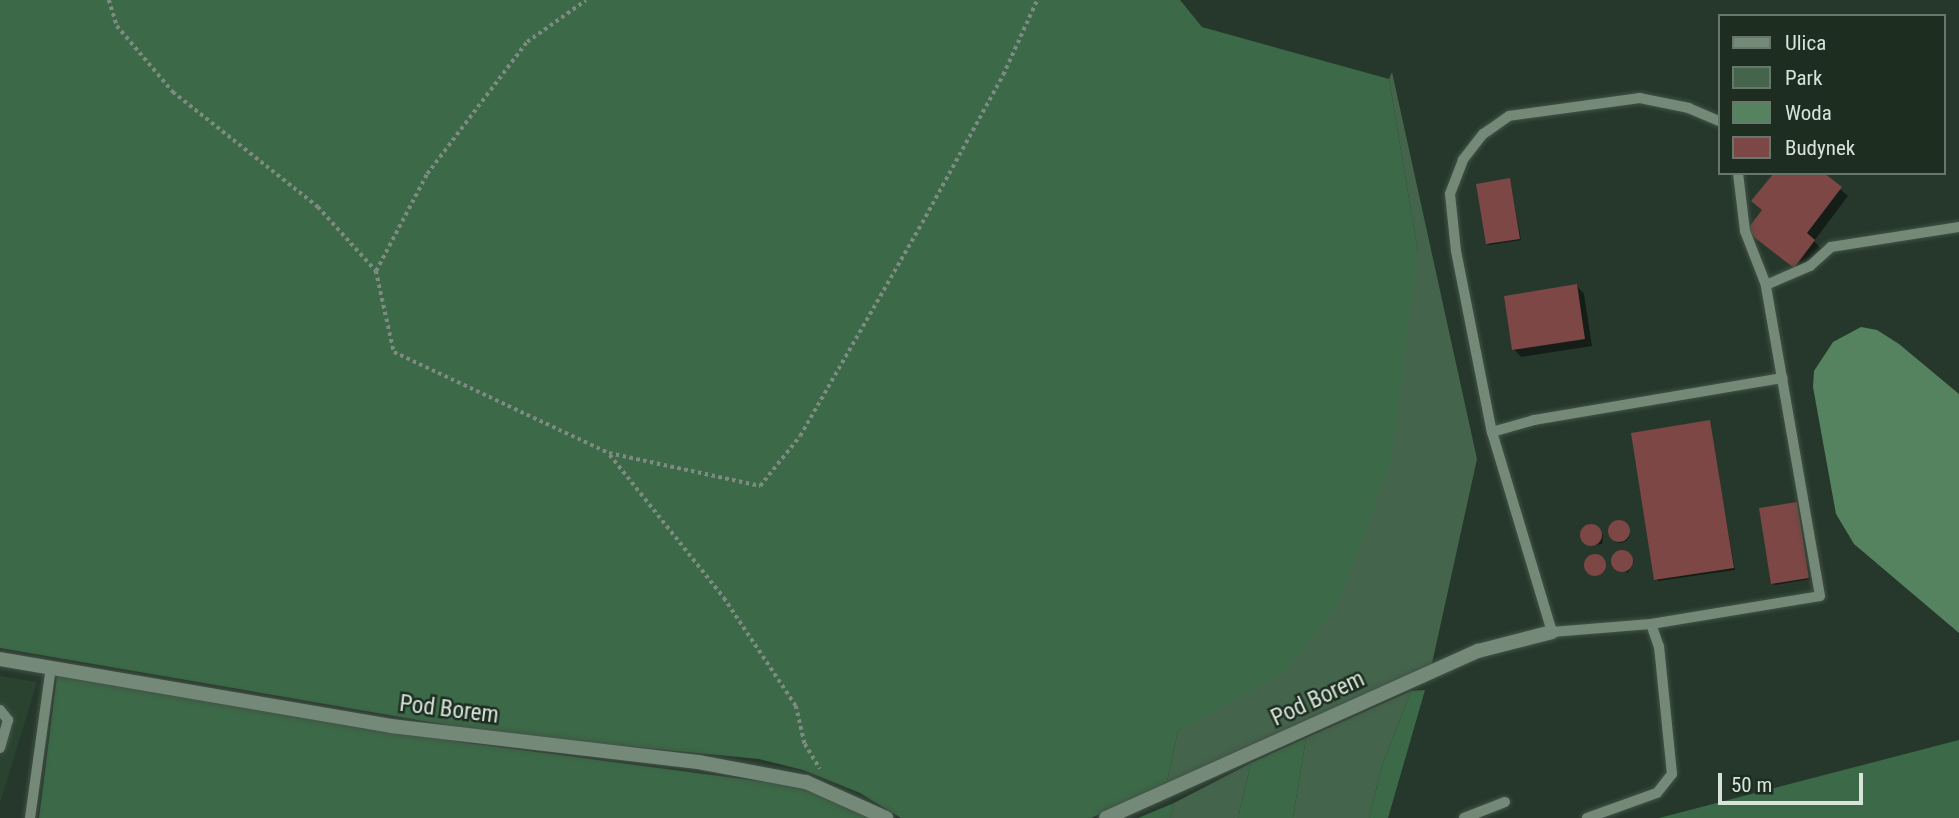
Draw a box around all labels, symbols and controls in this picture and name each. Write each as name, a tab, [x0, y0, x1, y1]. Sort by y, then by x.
legend	[1717, 14, 1945, 175]
text: Ulica	[1785, 31, 1826, 55]
text: Park	[1785, 66, 1822, 90]
text: Woda	[1785, 101, 1832, 125]
text: Budynek	[1785, 136, 1855, 160]
street label: Pod Borem	[1267, 665, 1369, 733]
street label: Pod Borem	[398, 690, 500, 730]
scale bar	[1721, 758, 1866, 802]
text: 50 m	[1731, 773, 1772, 797]

